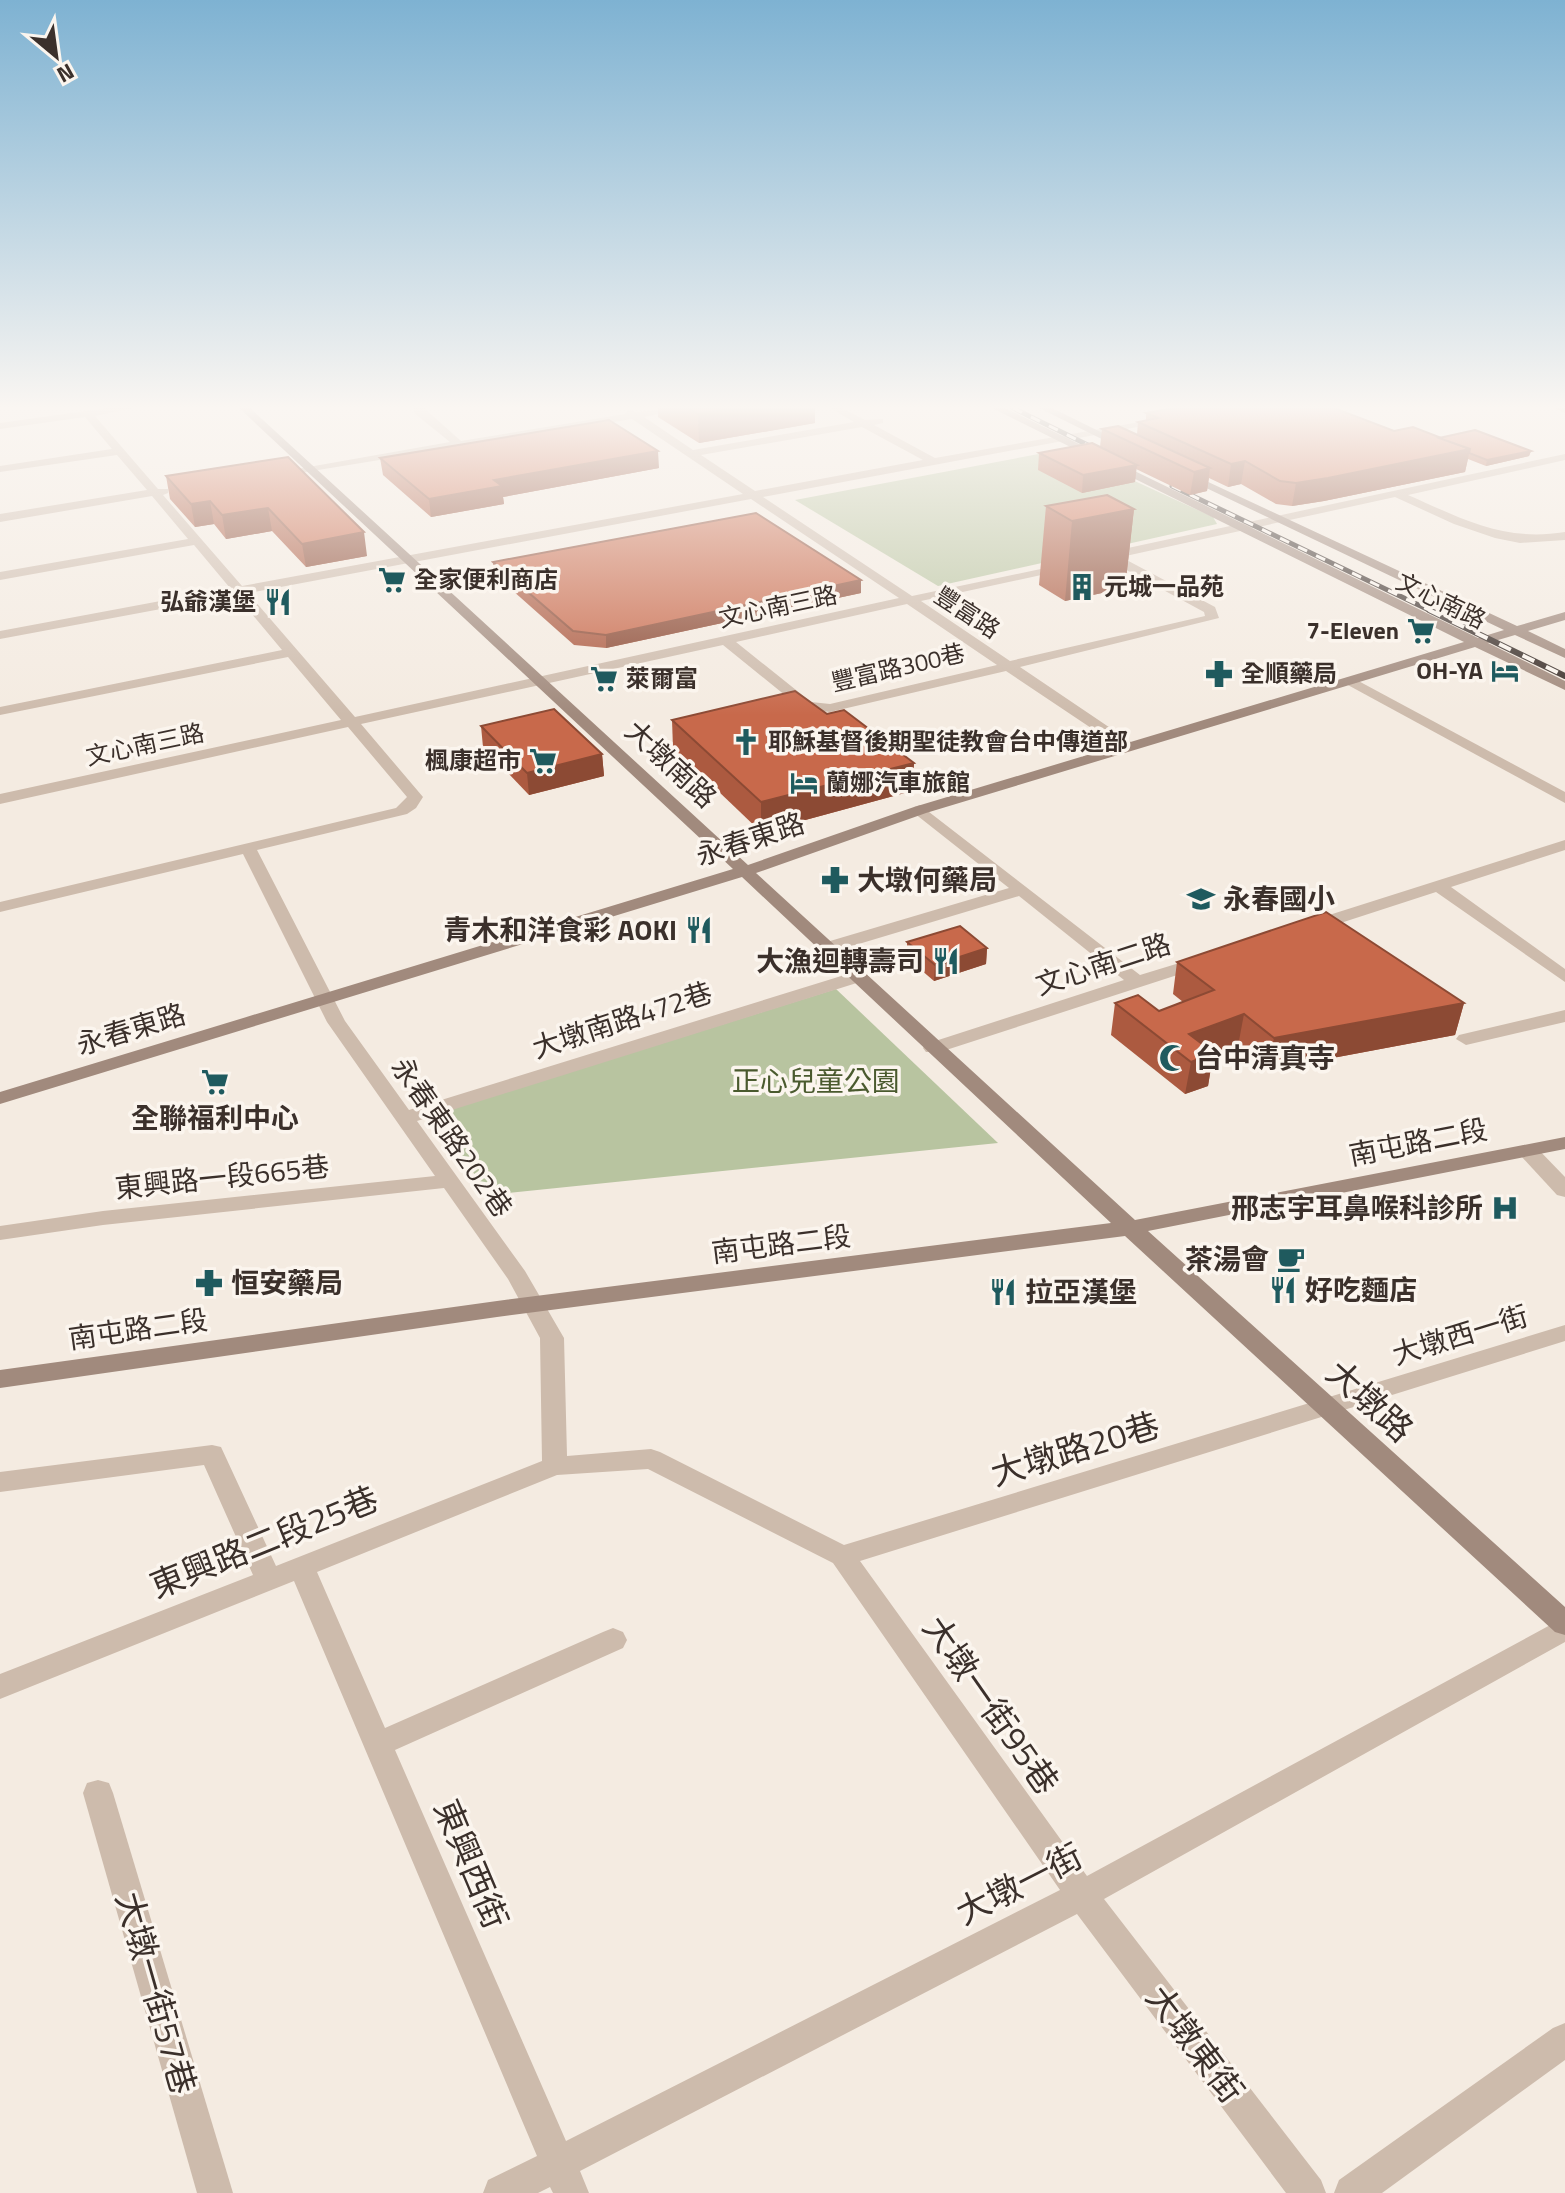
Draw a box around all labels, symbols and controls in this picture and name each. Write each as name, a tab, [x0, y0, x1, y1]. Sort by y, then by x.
north arrow	[16, 16, 96, 96]
text: N	[51, 55, 81, 92]
place label: 全家便利商店	[414, 561, 558, 597]
street label: 文心南路	[1390, 563, 1492, 637]
supermarket icon: 全家便利商店	[377, 565, 407, 595]
place label: 元城一品苑	[1104, 568, 1224, 604]
building icon: 元城一品苑	[1067, 572, 1097, 602]
street label: 文心南三路	[715, 576, 840, 636]
street label: 豐富路	[928, 577, 1008, 647]
place label: 弘爺漢堡	[160, 583, 256, 619]
restaurant icon: 弘爺漢堡	[263, 587, 293, 617]
place label: 7-Eleven	[1307, 612, 1399, 648]
supermarket icon: 7-Eleven	[1406, 616, 1436, 646]
street label: 豐富路300巷	[827, 634, 968, 700]
place label: OH-YA	[1416, 652, 1484, 688]
place label: 全順藥局	[1241, 655, 1337, 691]
hotel icon: OH-YA	[1490, 656, 1520, 686]
pharmacy icon: 全順藥局	[1204, 659, 1234, 689]
place label: 萊爾富	[626, 660, 698, 696]
supermarket icon: 萊爾富	[589, 664, 619, 694]
street label: 大墩南路	[616, 710, 727, 818]
street label: 文心南三路	[82, 714, 207, 774]
place label: 耶穌基督後期聖徒教會台中傳道部	[768, 723, 1128, 759]
church icon: 耶穌基督後期聖徒教會台中傳道部	[731, 727, 761, 757]
place label: 楓康超市	[425, 742, 521, 778]
supermarket icon: 楓康超市	[528, 746, 558, 776]
place label: 蘭娜汽車旅館	[826, 764, 970, 800]
hotel icon: 蘭娜汽車旅館	[789, 768, 819, 798]
street label: 永春東路	[690, 801, 810, 876]
place label: 大墩何藥局	[857, 858, 997, 901]
pharmacy icon: 大墩何藥局	[820, 865, 850, 895]
place label: 永春國小	[1223, 877, 1335, 920]
school or university icon: 永春國小	[1186, 884, 1216, 914]
place label: 青木和洋食彩 AOKI	[443, 908, 677, 951]
restaurant icon: 青木和洋食彩 AOKI	[684, 915, 714, 945]
street label: 文心南二路	[1030, 921, 1176, 1006]
place label: 大漁迴轉壽司	[756, 939, 924, 982]
restaurant icon: 大漁迴轉壽司	[931, 946, 961, 976]
street label: 大墩南路472巷	[526, 970, 717, 1069]
street label: 永春東路	[71, 992, 191, 1065]
place label: 台中清真寺	[1195, 1036, 1335, 1079]
mosque icon: 台中清真寺	[1158, 1043, 1188, 1073]
street label: 永春東路202巷	[381, 1048, 524, 1226]
park label: 正心兒童公園	[732, 1059, 900, 1102]
supermarket icon: 全聯福利中心	[200, 1067, 230, 1097]
place label: 全聯福利中心	[131, 1096, 299, 1139]
street label: 南屯路二段	[1345, 1107, 1491, 1176]
street label: 東興路一段665巷	[113, 1144, 331, 1209]
place label: 邢志宇耳鼻喉科診所	[1231, 1186, 1483, 1229]
hospital icon: 邢志宇耳鼻喉科診所	[1490, 1193, 1520, 1223]
street label: 南屯路二段	[709, 1214, 853, 1273]
place label: 茶湯會	[1185, 1237, 1269, 1280]
cafe icon: 茶湯會	[1276, 1244, 1306, 1274]
place label: 恒安藥局	[231, 1261, 343, 1304]
pharmacy icon: 恒安藥局	[194, 1268, 224, 1298]
place label: 好吃麵店	[1305, 1268, 1417, 1311]
place label: 拉亞漢堡	[1025, 1270, 1137, 1313]
restaurant icon: 好吃麵店	[1268, 1275, 1298, 1305]
restaurant icon: 拉亞漢堡	[988, 1277, 1018, 1307]
street label: 大墩西一街	[1387, 1293, 1533, 1376]
street label: 南屯路二段	[66, 1297, 210, 1360]
street label: 大墩路	[1315, 1347, 1426, 1454]
street label: 大墩路20巷	[984, 1398, 1166, 1498]
street label: 東興路二段25巷	[142, 1472, 386, 1611]
street label: 大墩一街95巷	[911, 1604, 1073, 1805]
street label: 東興西街	[421, 1791, 522, 1936]
street label: 大墩一街	[946, 1829, 1091, 1937]
street label: 大墩一街57巷	[103, 1886, 211, 2100]
street label: 大墩東街	[1134, 1973, 1257, 2113]

